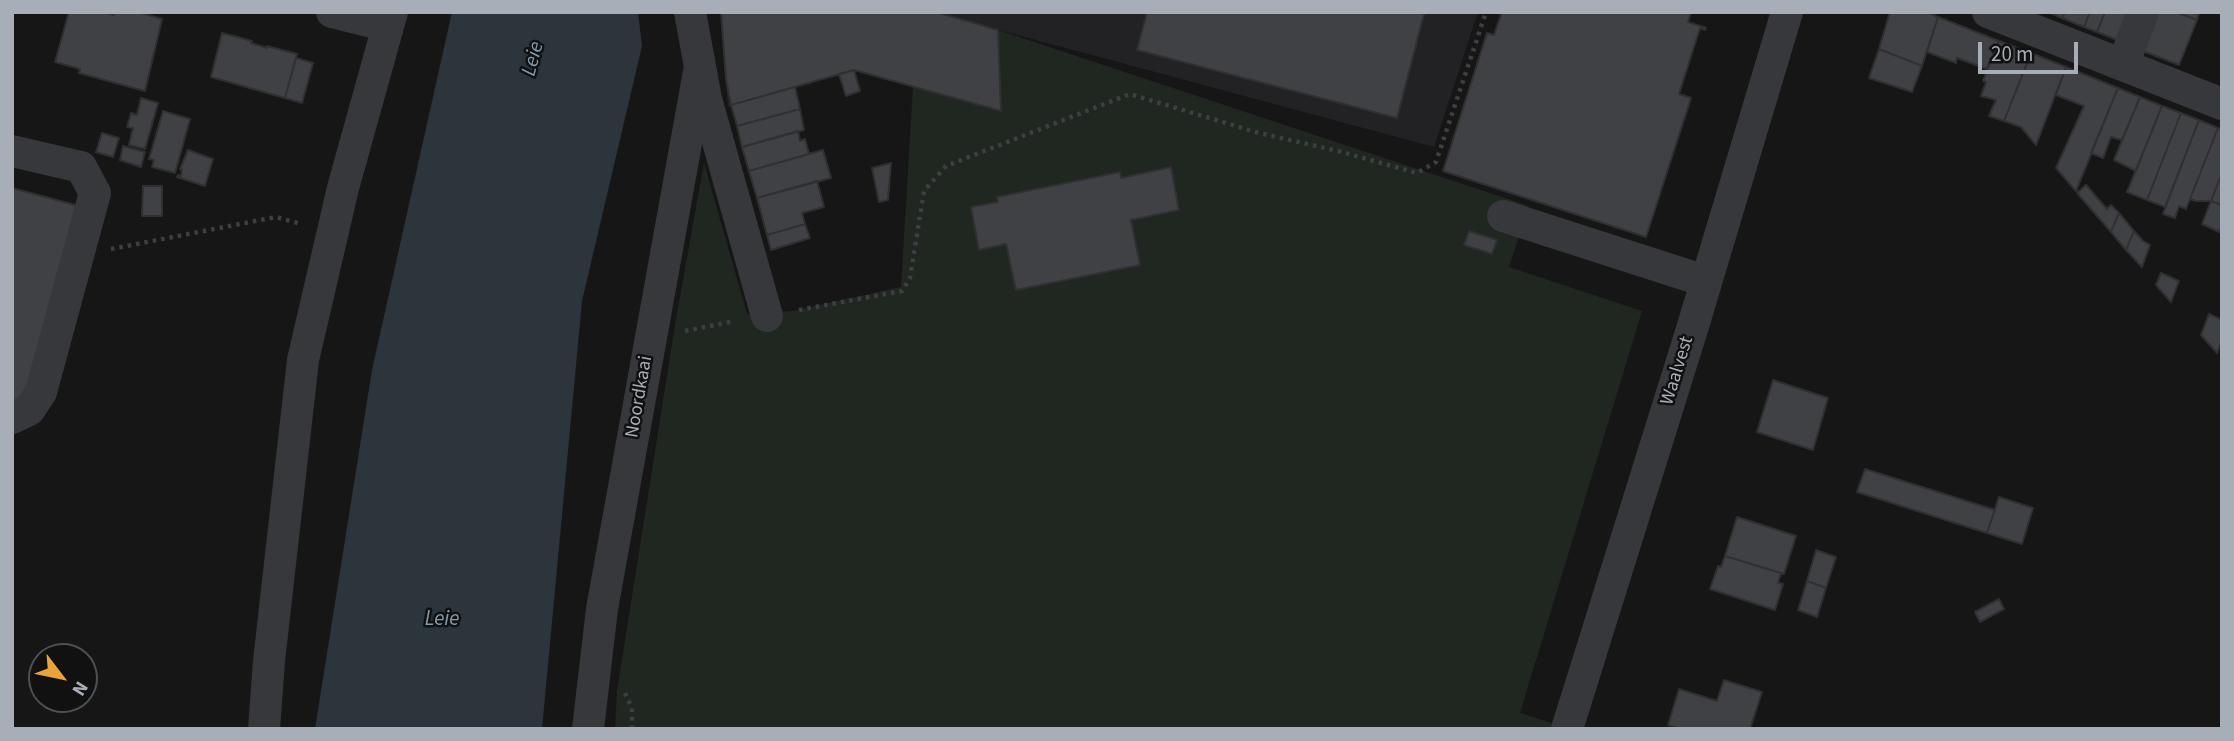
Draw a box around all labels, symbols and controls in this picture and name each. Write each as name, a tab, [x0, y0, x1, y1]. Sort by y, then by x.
scale bar	[1982, 28, 2082, 72]
water label: Leie	[517, 39, 551, 79]
text: 20 m	[1991, 39, 2033, 69]
street label: Waalvest	[1657, 334, 1699, 408]
street label: Noordkaai	[622, 354, 658, 440]
water label: Leie	[425, 607, 459, 633]
north arrow	[28, 643, 98, 713]
text: N	[65, 676, 94, 701]

